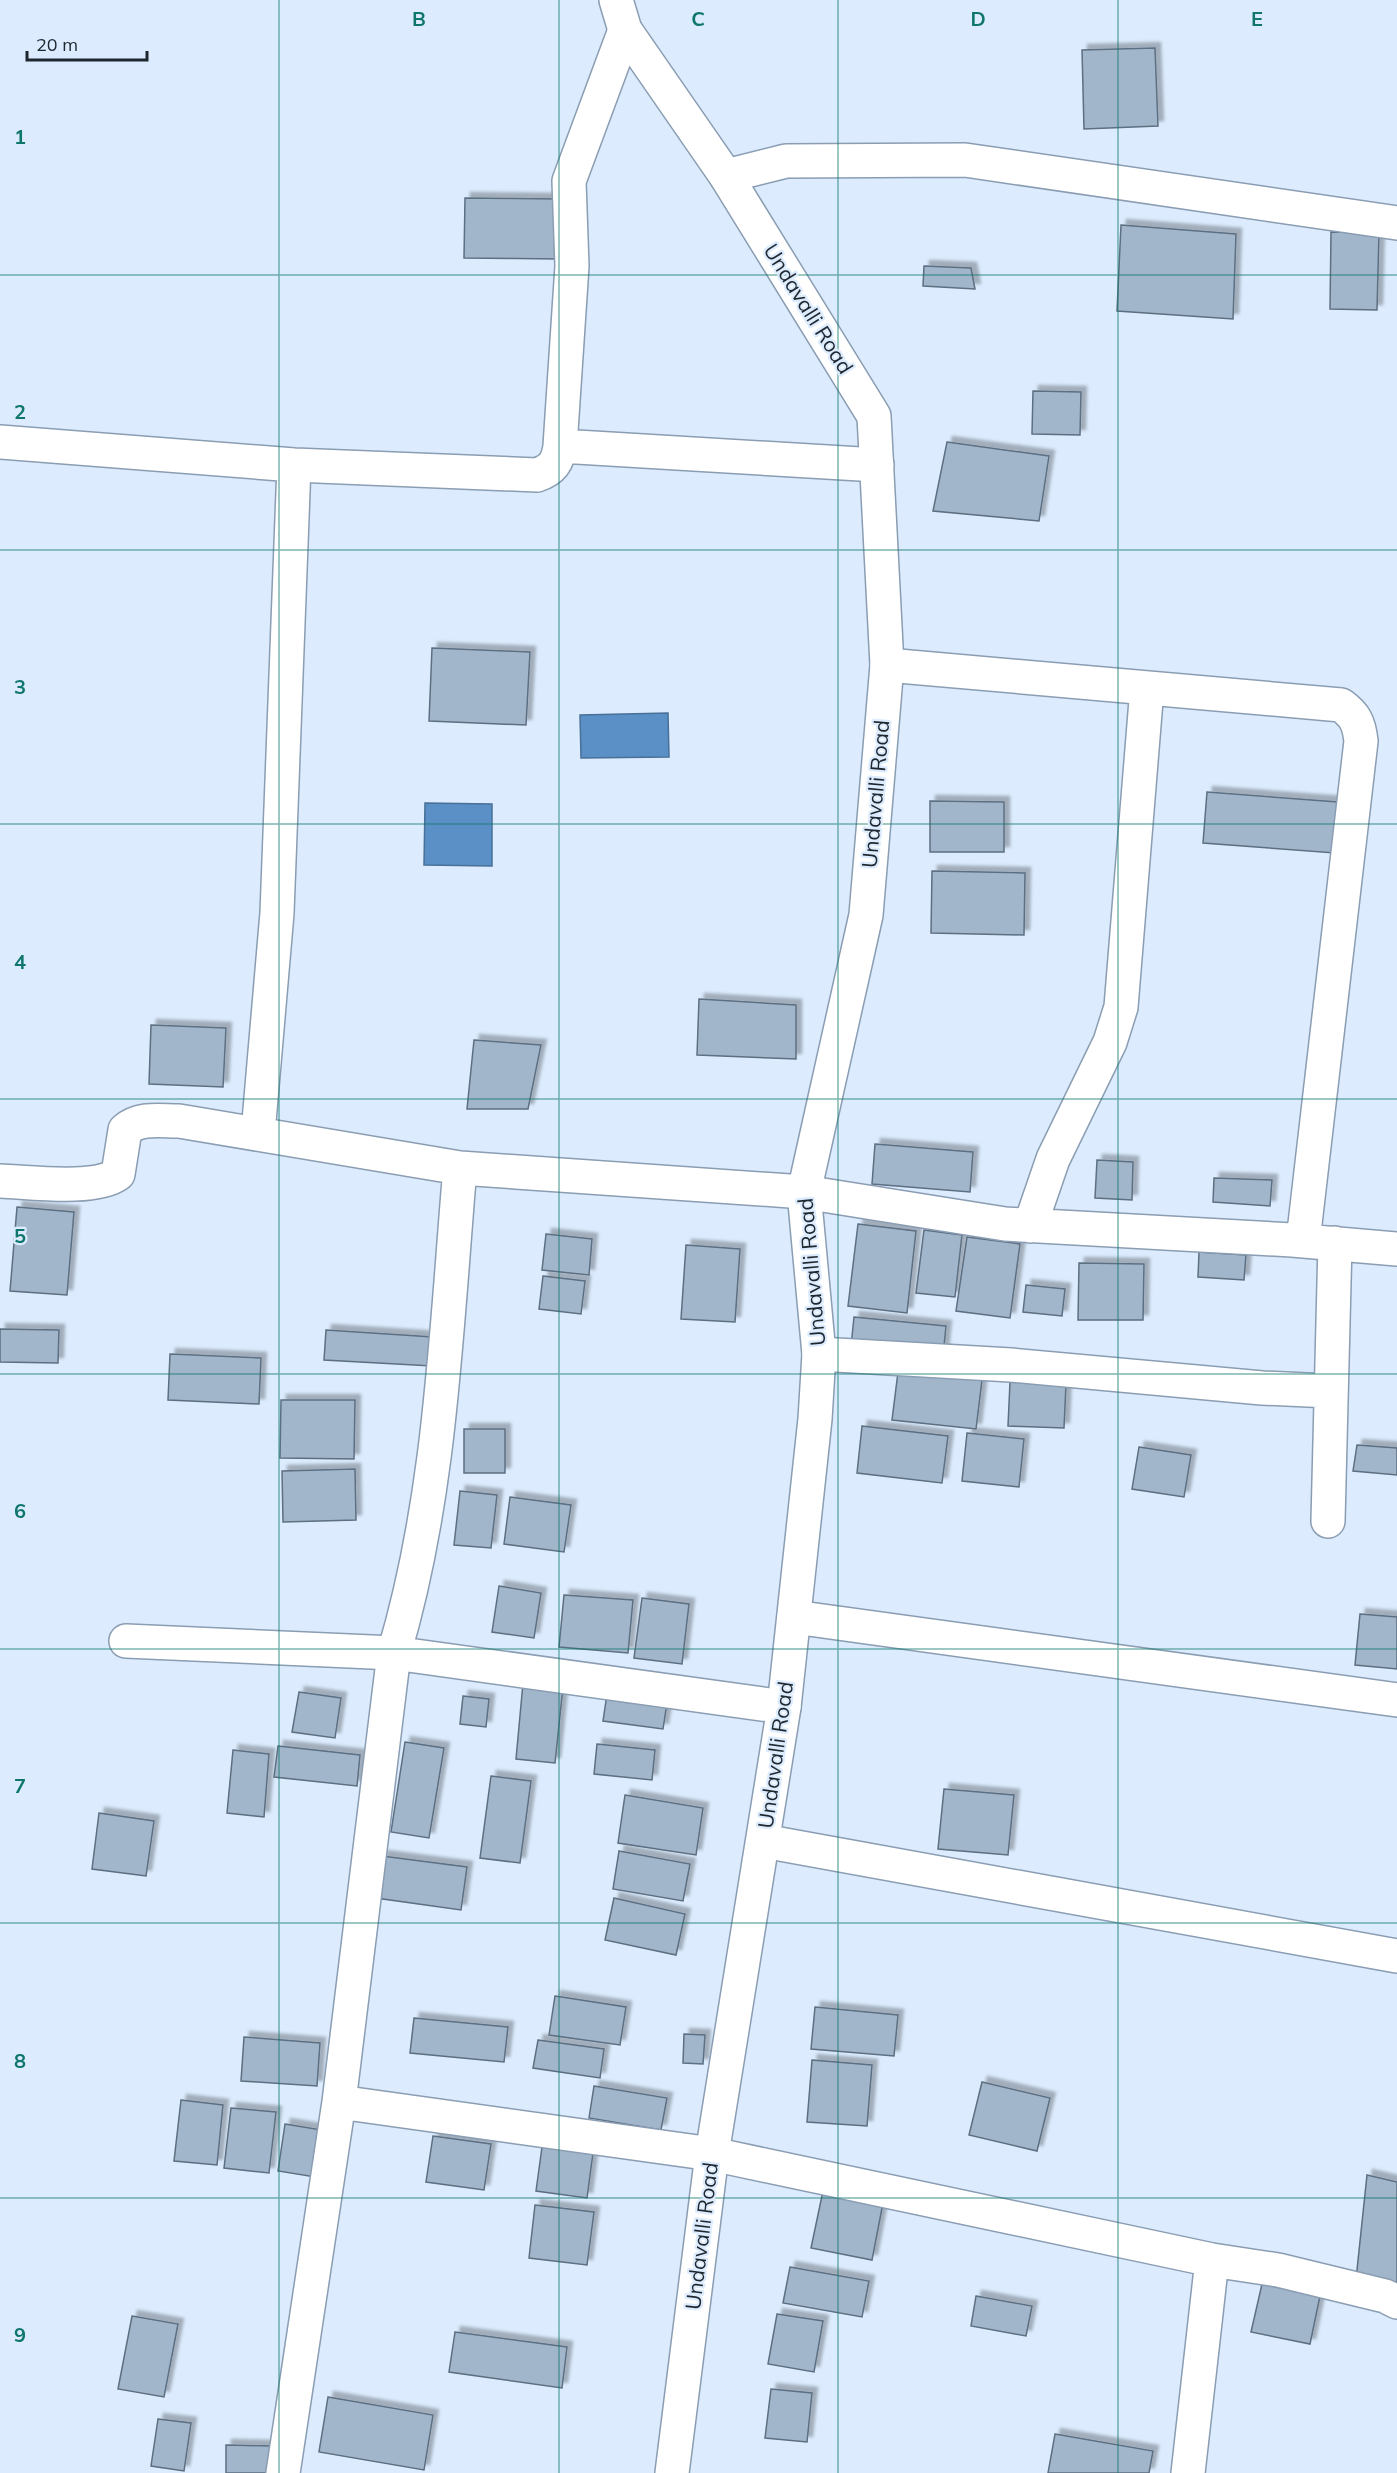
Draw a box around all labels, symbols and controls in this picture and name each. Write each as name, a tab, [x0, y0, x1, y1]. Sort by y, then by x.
text: B	[412, 6, 426, 31]
text: C	[691, 6, 705, 31]
text: D	[970, 6, 986, 31]
text: E	[1251, 6, 1263, 31]
scale bar	[27, 24, 147, 62]
text: 20 m	[36, 33, 78, 56]
text: 1	[14, 124, 26, 149]
street label: Undavalli Road	[759, 239, 859, 378]
text: 2	[14, 399, 26, 424]
text: 3	[14, 674, 26, 699]
street label: Undavalli Road	[856, 719, 894, 869]
text: 4	[14, 949, 26, 974]
street label: Undavalli Road	[792, 1197, 830, 1347]
text: 5	[14, 1223, 26, 1248]
text: 6	[14, 1498, 26, 1523]
street label: Undavalli Road	[752, 1680, 798, 1830]
text: 7	[14, 1773, 26, 1798]
text: 8	[14, 2048, 26, 2073]
street label: Undavalli Road	[679, 2161, 723, 2311]
text: 9	[14, 2322, 26, 2347]

